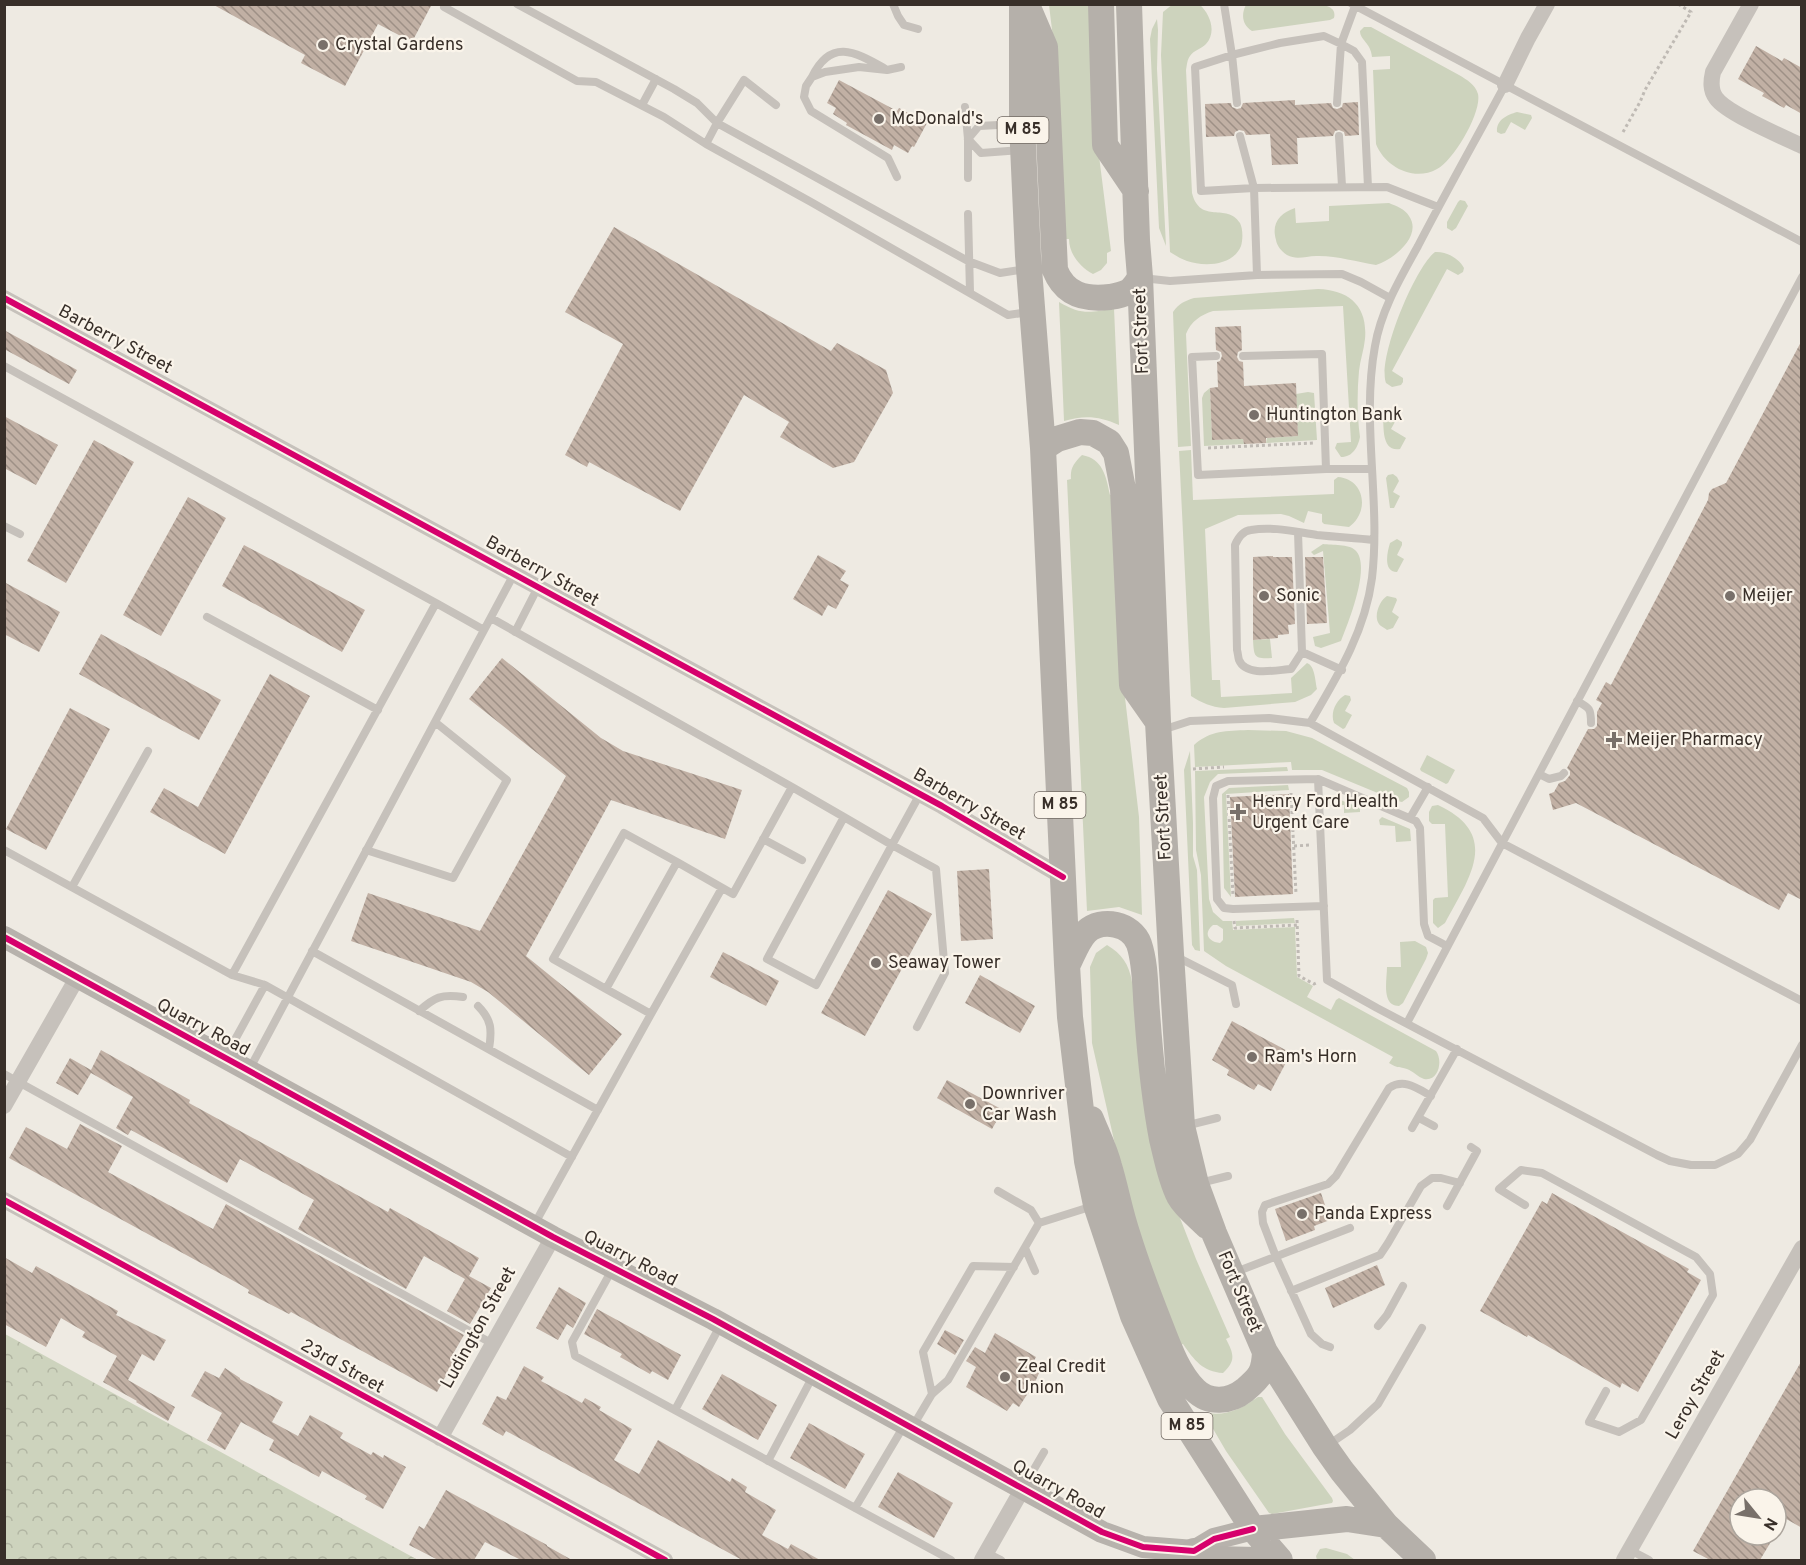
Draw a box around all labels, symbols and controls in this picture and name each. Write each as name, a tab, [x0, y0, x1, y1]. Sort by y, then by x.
place label: Crystal Gardens	[335, 34, 463, 57]
marker: Crystal Gardens	[316, 38, 330, 52]
place label: McDonald's	[891, 108, 983, 131]
marker: McDonald's	[872, 112, 886, 126]
road number: M 85	[998, 117, 1048, 143]
street label: Fort Street	[1129, 287, 1155, 375]
street label: Barberry Street	[54, 300, 176, 380]
place label: Huntington Bank	[1266, 404, 1403, 427]
marker: Huntington Bank	[1247, 408, 1261, 422]
street label: Barberry Street	[481, 531, 603, 613]
place label: Sonic	[1276, 585, 1320, 608]
place label: Meijer	[1742, 585, 1793, 608]
marker: Sonic	[1257, 589, 1271, 603]
marker: Meijer	[1723, 589, 1737, 603]
place label: Meijer Pharmacy	[1626, 729, 1763, 752]
marker: Meijer Pharmacy	[1607, 733, 1621, 747]
street label: Barberry Street	[909, 763, 1029, 847]
street label: Fort Street	[1150, 773, 1178, 861]
place label: Henry Ford Health Urgent Care	[1252, 791, 1398, 835]
road number: M 85	[1034, 792, 1086, 818]
marker: Henry Ford Health Urgent Care	[1229, 803, 1247, 821]
place label: Seaway Tower	[888, 952, 1001, 975]
marker: Seaway Tower	[869, 956, 883, 970]
street label: Quarry Road	[152, 994, 254, 1062]
place label: Ram's Horn	[1264, 1046, 1357, 1069]
marker: Ram's Horn	[1245, 1050, 1259, 1064]
place label: Downriver Car Wash	[982, 1083, 1065, 1127]
marker: Downriver Car Wash	[963, 1097, 977, 1111]
place label: Panda Express	[1314, 1203, 1432, 1226]
marker: Panda Express	[1295, 1207, 1309, 1221]
street label: Quarry Road	[579, 1225, 681, 1293]
street label: Fort Street	[1212, 1248, 1266, 1336]
street label: Ludington Street	[436, 1263, 522, 1393]
street label: 23rd Street	[296, 1335, 388, 1399]
street label: Leroy Street	[1661, 1346, 1731, 1444]
place label: Zeal Credit Union	[1017, 1356, 1106, 1400]
marker: Zeal Credit Union	[998, 1370, 1012, 1384]
road number: M 85	[1162, 1413, 1212, 1439]
street label: Quarry Road	[1008, 1455, 1108, 1525]
north arrow	[1728, 1487, 1788, 1547]
text: N	[1758, 1514, 1781, 1533]

